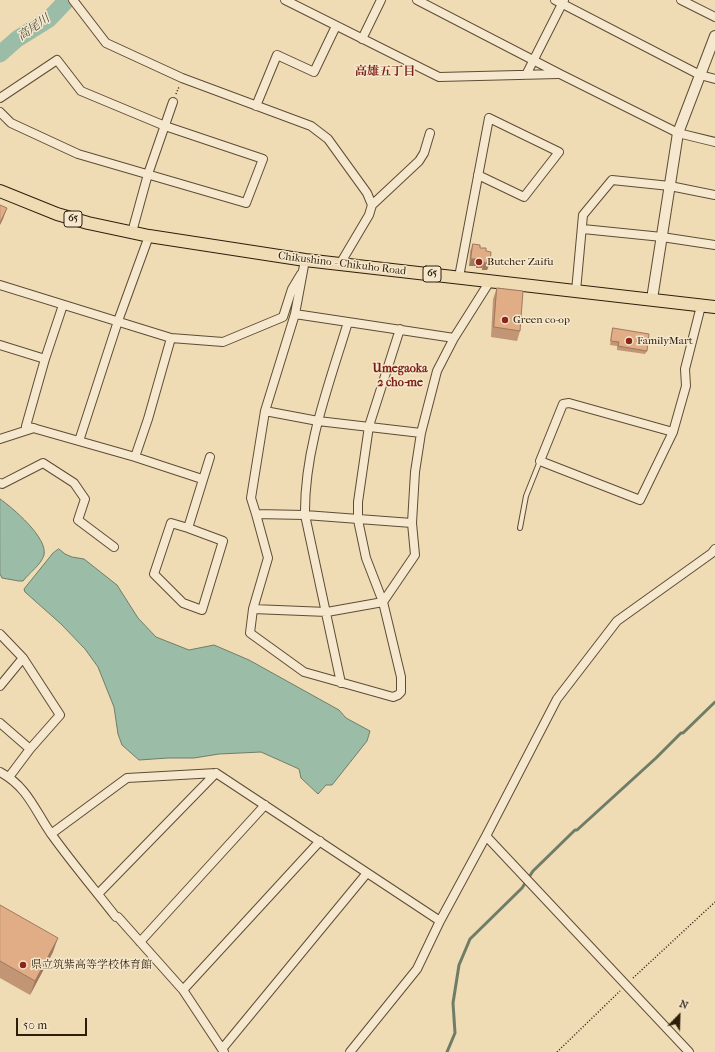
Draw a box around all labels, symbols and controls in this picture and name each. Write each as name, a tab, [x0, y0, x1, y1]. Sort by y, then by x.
water label: 高尾川	[15, 12, 53, 44]
district label: 高雄五丁目	[355, 65, 415, 79]
road number: 65	[64, 211, 82, 227]
street label: Chikushino - Chikuho Road	[277, 250, 407, 278]
place label: Butcher Zaifu	[487, 255, 553, 269]
marker: Butcher Zaifu	[474, 257, 484, 267]
road number: 65	[423, 266, 441, 282]
place label: Green co-op	[513, 313, 570, 327]
marker: Green co-op	[500, 315, 510, 325]
place label: FamilyMart	[637, 334, 693, 348]
marker: FamilyMart	[624, 336, 634, 346]
district label: Umegaoka 2 cho-me	[373, 362, 427, 390]
place label: 県立筑紫高等学校体育館	[31, 958, 152, 972]
marker: 県立筑紫高等学校体育館	[18, 960, 28, 970]
north arrow	[659, 996, 699, 1036]
text: N	[677, 997, 690, 1012]
scale bar	[18, 1010, 89, 1036]
text: 50 m	[23, 1018, 47, 1032]

